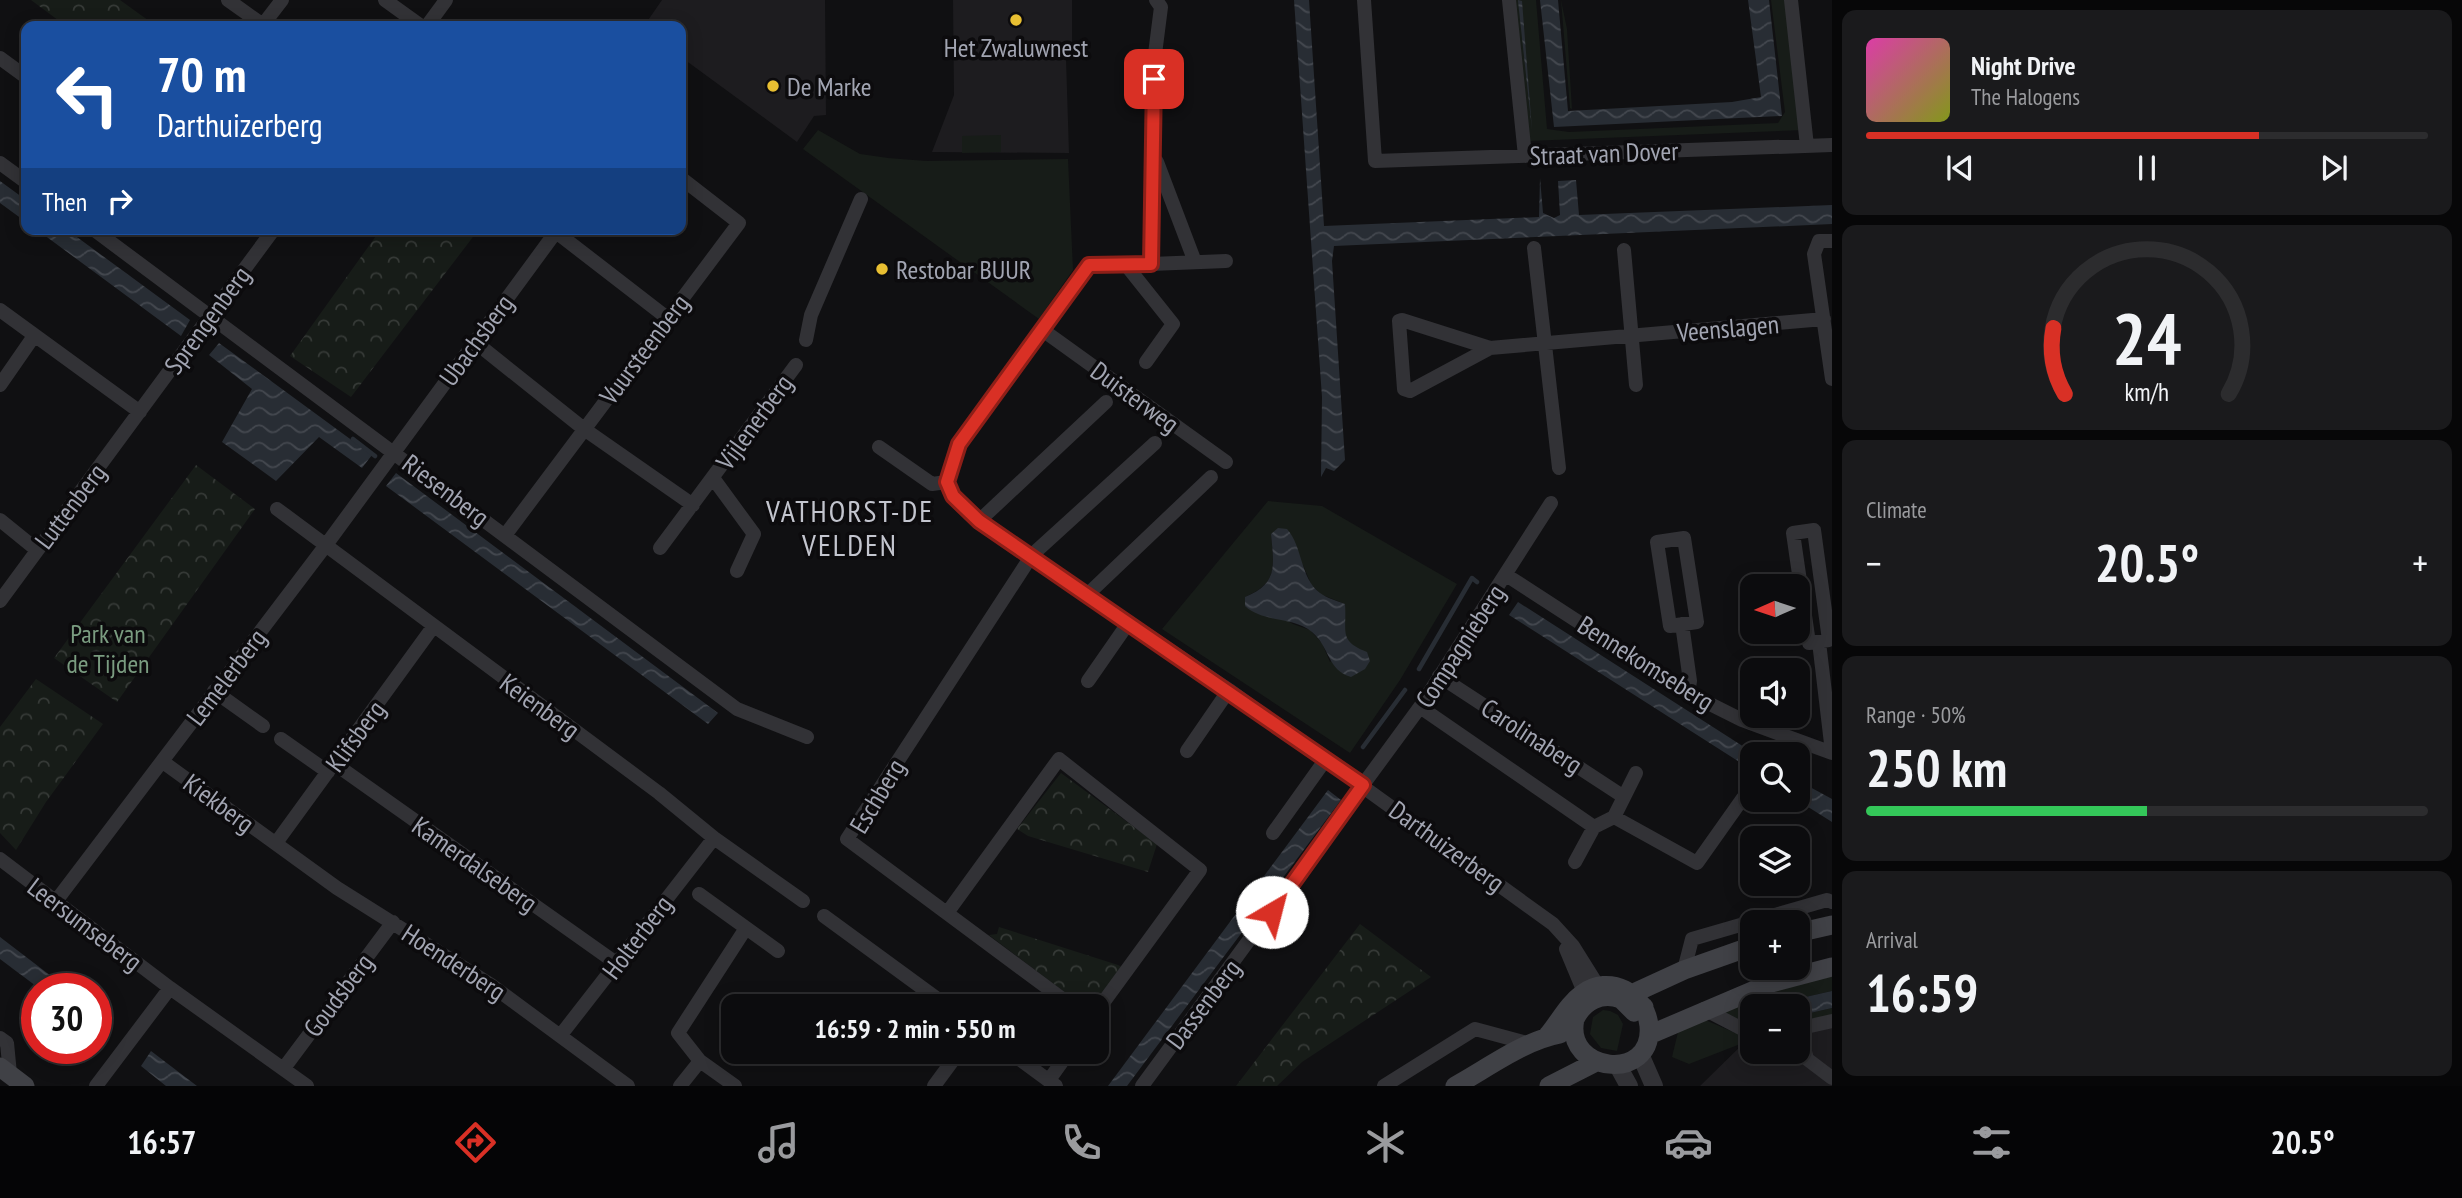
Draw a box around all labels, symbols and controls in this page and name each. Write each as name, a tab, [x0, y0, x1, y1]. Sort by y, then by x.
marker: Het Zwaluwnest	[1008, 12, 1024, 28]
place label: Het Zwaluwnest	[944, 31, 1088, 64]
text: 70 m	[157, 42, 246, 106]
icon: left	[42, 49, 133, 140]
pin	[1124, 49, 1184, 109]
text: Night Drive	[1971, 49, 2076, 82]
icon: arrive	[1135, 60, 1173, 98]
place label: De Marke	[787, 70, 872, 103]
marker: De Marke	[765, 78, 781, 94]
text: The Halogens	[1971, 82, 2080, 111]
text: Darthuizerberg	[157, 104, 323, 146]
street label: Straat van Dover	[1529, 134, 1679, 172]
icon: previous	[1941, 149, 1979, 187]
icon: pause	[2128, 149, 2166, 187]
icon: next	[2315, 149, 2353, 187]
icon: right	[101, 182, 139, 220]
text: Then	[42, 185, 87, 218]
place label: Restobar BUUR	[896, 253, 1031, 286]
street label: Sprengenberg	[157, 260, 257, 380]
marker: Restobar BUUR	[874, 261, 890, 277]
street label: Vuursteenberg	[591, 287, 696, 411]
street label: Ubachsberg	[432, 288, 520, 392]
text: 24	[2112, 290, 2182, 384]
street label: Veenslagen	[1675, 307, 1780, 349]
street label: Duisterweg	[1084, 354, 1186, 440]
street label: Vijlenerberg	[708, 368, 800, 477]
text: km/h	[2125, 376, 2169, 408]
street label: Riesenberg	[396, 447, 496, 533]
street label: Luttenberg	[27, 457, 113, 555]
district label: VATHORST-DE VELDEN	[765, 491, 934, 564]
text: Climate	[1866, 495, 1927, 524]
text: 20.5°	[2095, 529, 2199, 596]
text: −	[1866, 538, 1882, 587]
text: +	[2412, 538, 2428, 587]
north arrow	[1740, 574, 1810, 644]
map controls	[1740, 574, 1810, 1064]
street label: Compagnieberg	[1408, 578, 1512, 714]
street label: Bennekomseberg	[1572, 608, 1720, 718]
park label: Park van de Tijden	[66, 617, 150, 680]
street label: Lemelerberg	[179, 622, 273, 732]
button: sound	[1740, 658, 1810, 728]
street label: Keienberg	[494, 666, 586, 746]
street label: Carolinaberg	[1475, 691, 1589, 781]
street label: Klifsberg	[318, 694, 392, 778]
text: Range · 50%	[1866, 700, 1966, 729]
text: 250 km	[1866, 734, 2007, 801]
button: search	[1740, 742, 1810, 812]
street label: Eschberg	[842, 753, 912, 839]
street label: Kiekberg	[177, 766, 261, 840]
street label: Darthuizerberg	[1383, 793, 1511, 899]
street label: Kamerdalseberg	[406, 809, 544, 919]
button: layers	[1740, 826, 1810, 896]
street label: Leersumseberg	[21, 870, 149, 978]
position arrow	[1235, 875, 1309, 949]
street label: Holterberg	[595, 889, 679, 985]
button: +	[1740, 910, 1810, 980]
street label: Hoenderberg	[396, 916, 512, 1008]
text: Arrival	[1866, 925, 1918, 954]
street label: Goudsberg	[296, 947, 380, 1043]
street label: Dassenberg	[1158, 952, 1248, 1056]
text: 16:59	[1866, 959, 1978, 1026]
speed limit sign: 30	[21, 973, 112, 1064]
button: −	[1740, 994, 1810, 1064]
text: 16:59 · 2 min · 550 m	[815, 1012, 1015, 1045]
icon: directions	[451, 1118, 500, 1167]
icon: music	[754, 1118, 803, 1167]
icon: phone	[1057, 1118, 1106, 1167]
icon: climate	[1361, 1118, 1410, 1167]
icon: car	[1664, 1118, 1713, 1167]
icon: filters	[1967, 1118, 2016, 1167]
text: 16:57	[127, 1121, 196, 1163]
text: 20.5°	[2270, 1121, 2335, 1163]

